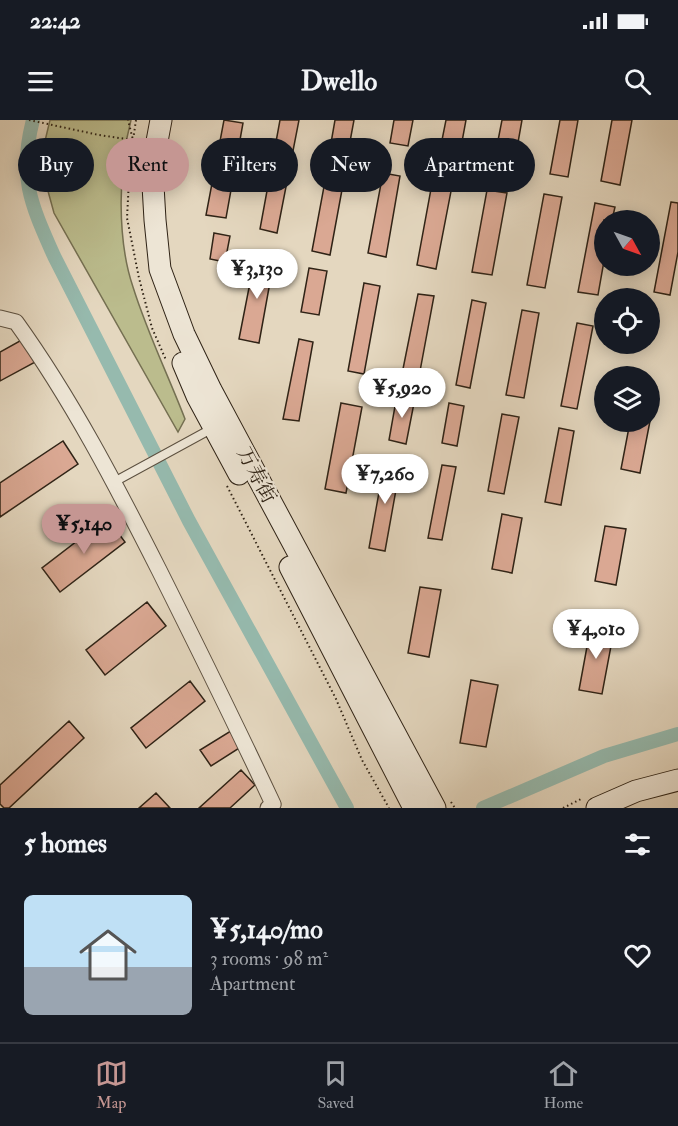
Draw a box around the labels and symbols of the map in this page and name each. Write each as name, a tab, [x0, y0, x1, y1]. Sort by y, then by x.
north arrow	[594, 210, 660, 276]
pin: ¥3,130	[208, 249, 306, 300]
pin: ¥5,920	[353, 368, 451, 419]
street label: 万寿街	[231, 443, 282, 508]
pin: ¥7,260	[336, 454, 434, 505]
pin: ¥5,140	[35, 504, 133, 555]
pin: ¥4,010	[547, 609, 645, 660]

